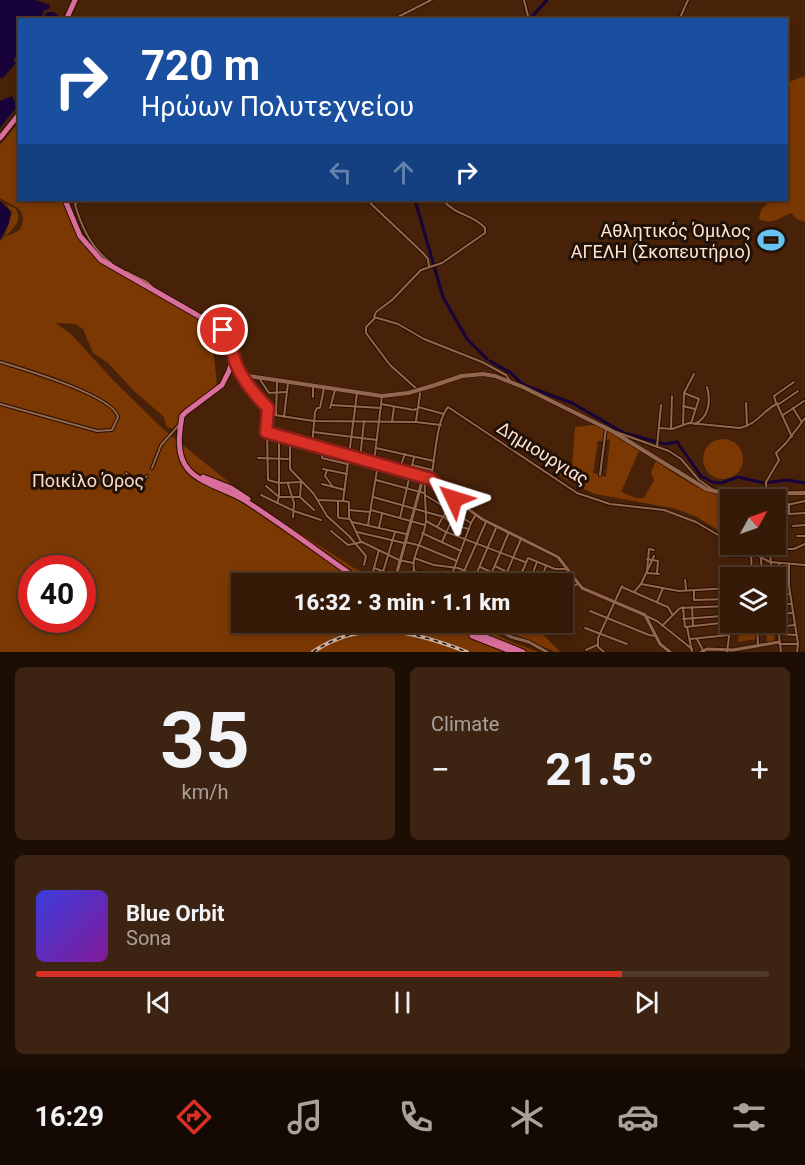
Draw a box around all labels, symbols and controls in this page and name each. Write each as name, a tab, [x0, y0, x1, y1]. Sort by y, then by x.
text: 720 m	[141, 41, 260, 90]
icon: right	[42, 42, 120, 120]
text: Ηρώων Πολυτεχνείου	[141, 91, 414, 123]
icon: left	[324, 156, 357, 189]
icon: ahead	[387, 156, 420, 189]
icon: right	[450, 156, 483, 189]
place label: Αθλητικός Όμιλος ΑΓΕΛΗ (Σκοπευτήριο)	[571, 220, 751, 263]
sports icon: Αθλητικός Όμιλος ΑΓΕΛΗ (Σκοπευτήριο)	[756, 225, 786, 255]
pin	[197, 304, 248, 355]
icon: arrive	[206, 313, 239, 346]
street label: Δημιουργιας	[493, 417, 593, 489]
position arrow	[422, 467, 486, 531]
park label: Ποικίλο Όρος	[32, 470, 144, 491]
north arrow	[720, 489, 786, 555]
map controls	[720, 489, 786, 633]
speed limit sign: 40	[18, 555, 96, 633]
button: layers	[720, 567, 786, 633]
text: 16:32 · 3 min · 1.1 km	[294, 590, 510, 615]
text: 35	[160, 695, 250, 786]
text: Climate	[431, 712, 499, 736]
text: 21.5°	[546, 743, 655, 796]
text: −	[431, 750, 450, 789]
text: +	[750, 750, 769, 789]
text: km/h	[182, 780, 228, 804]
text: Blue Orbit	[126, 901, 224, 926]
text: Sona	[126, 926, 171, 950]
icon: previous	[142, 986, 175, 1019]
icon: pause	[386, 986, 419, 1019]
icon: next	[630, 986, 663, 1019]
icon: directions	[173, 1096, 215, 1138]
icon: music	[284, 1096, 326, 1138]
icon: phone	[395, 1096, 437, 1138]
icon: climate	[506, 1096, 548, 1138]
icon: car	[617, 1096, 659, 1138]
icon: filters	[728, 1096, 770, 1138]
text: 16:29	[35, 1101, 104, 1133]

